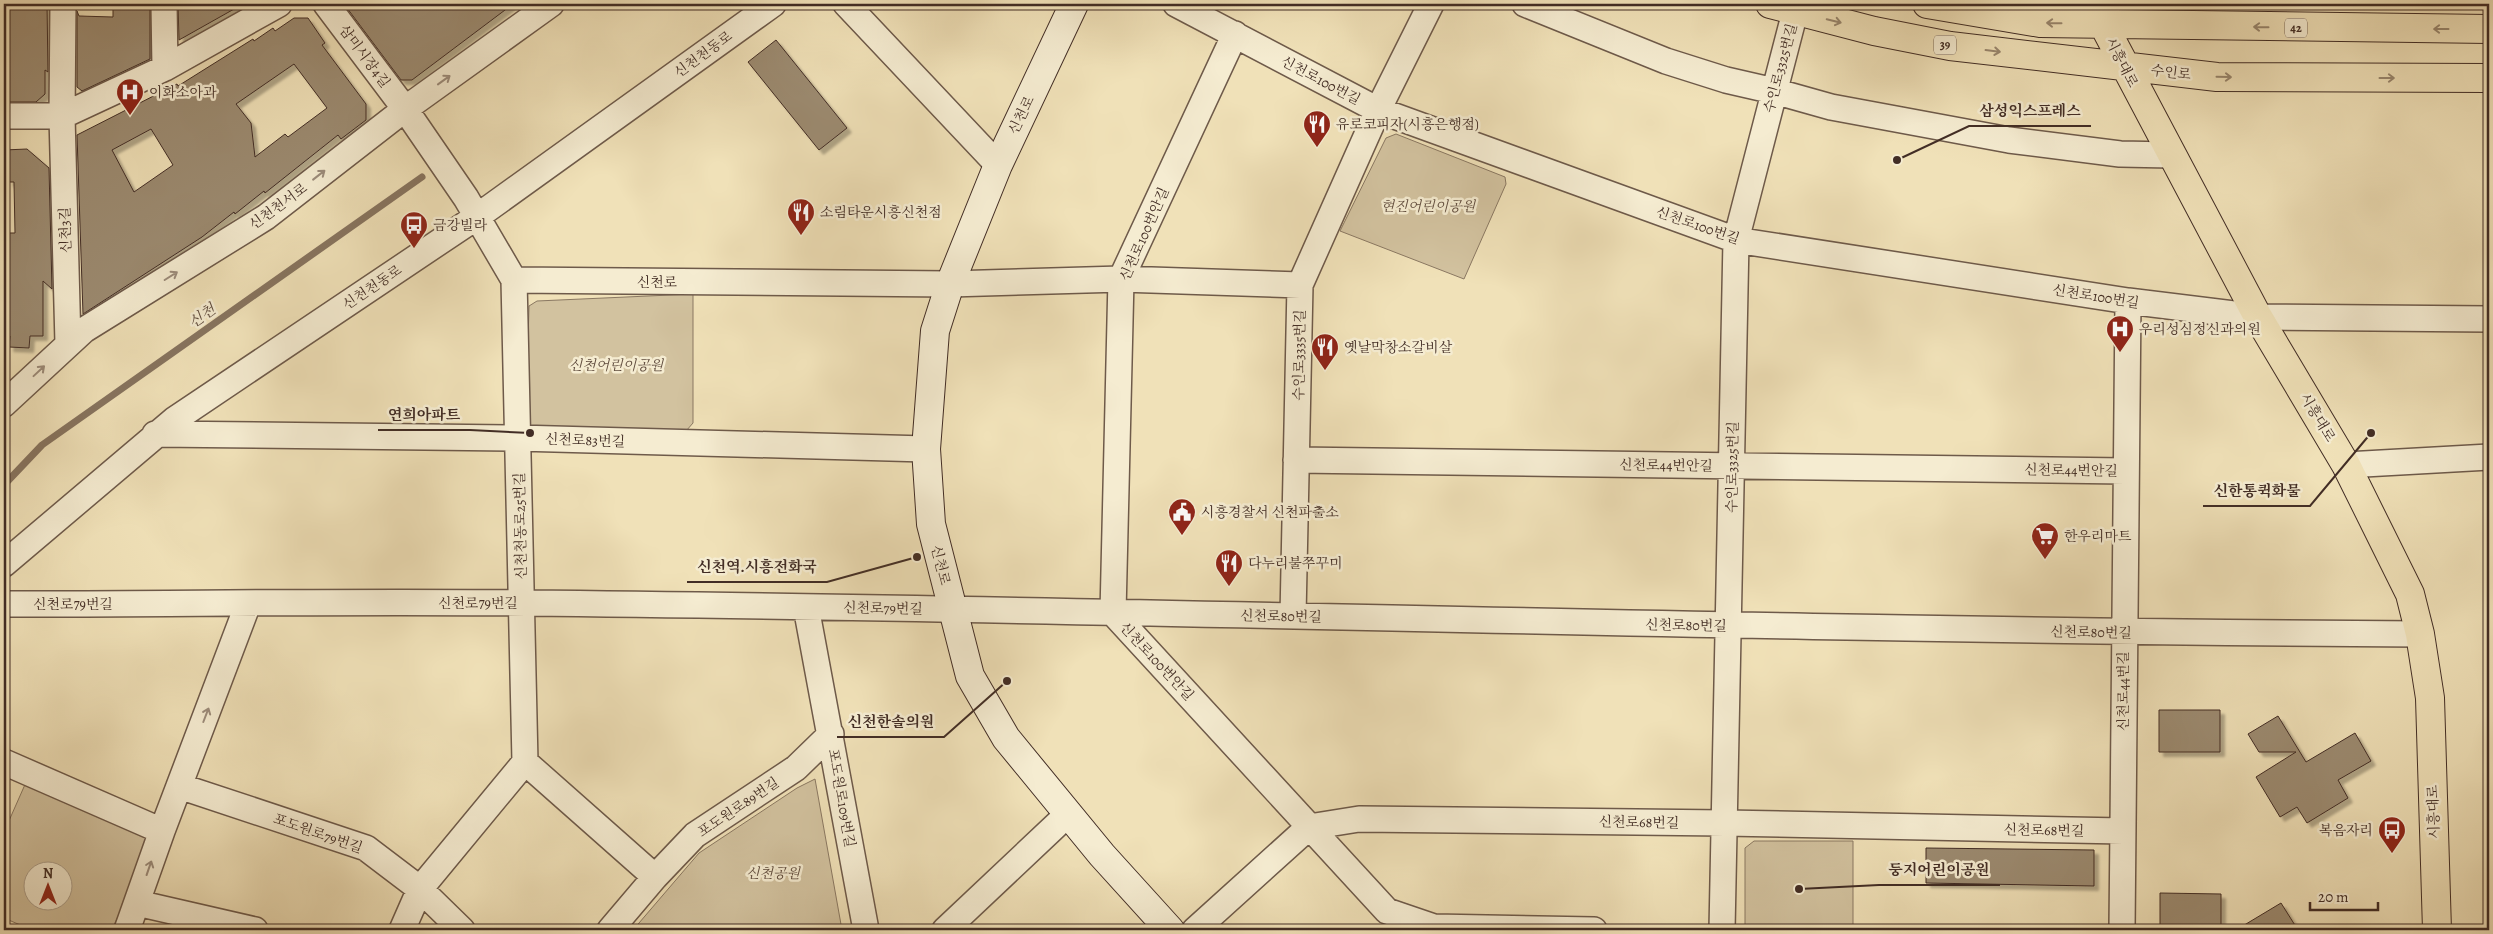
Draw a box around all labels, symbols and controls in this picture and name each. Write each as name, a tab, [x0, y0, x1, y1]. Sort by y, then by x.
one-way arrow	[1825, 17, 1841, 26]
one-way arrow	[2046, 18, 2062, 28]
road number: 42	[2285, 18, 2307, 38]
street label: 삼미시장4길	[335, 21, 394, 92]
street label: 수인로3325번길	[1759, 21, 1802, 115]
one-way arrow	[2253, 22, 2269, 32]
one-way arrow	[2433, 24, 2449, 34]
street label: 신천천동로	[670, 27, 737, 82]
street label: 시흥대로	[2101, 34, 2143, 91]
road number: 39	[1934, 36, 1956, 54]
one-way arrow	[1985, 46, 2001, 56]
street label: 신천로100번길	[1278, 52, 1364, 109]
street label: 수인로	[2150, 61, 2193, 84]
one-way arrow	[2216, 72, 2232, 82]
one-way arrow	[2378, 73, 2394, 83]
one-way arrow	[437, 75, 451, 85]
hospital icon: 이화소아과	[115, 77, 145, 116]
place label: 이화소아과	[149, 83, 217, 102]
street label: 신천로	[1004, 92, 1039, 138]
callout: 삼성익스프레스	[1969, 96, 2091, 126]
text: 삼성익스프레스	[1979, 101, 2081, 121]
restaurant icon: 유로코피자(시흥은행점)	[1302, 109, 1332, 148]
place label: 유로코피자(시흥은행점)	[1336, 115, 1479, 134]
one-way arrow	[312, 170, 326, 180]
street label: 신천천서로	[245, 179, 312, 234]
street label: 신천로100번안길	[1115, 184, 1174, 284]
restaurant icon: 소림타운시흥신천점	[786, 197, 816, 236]
park label: 현진어린이공원	[1381, 197, 1477, 216]
street label: 신천로100번길	[1653, 202, 1742, 249]
place label: 소림타운시흥신천점	[820, 203, 942, 222]
street label: 신천3길	[55, 206, 76, 254]
bus stop icon: 금강빌라	[399, 210, 429, 249]
place label: 금강빌라	[433, 216, 488, 235]
street label: 신천천동로	[339, 260, 406, 314]
one-way arrow	[163, 271, 177, 281]
street label: 신천로	[637, 273, 678, 292]
street label: 신천로100번길	[2051, 280, 2141, 313]
water label: 신천	[184, 299, 221, 333]
street label: 수인로3335번길	[1289, 309, 1310, 401]
hospital icon: 우리성심정신과의원	[2105, 314, 2135, 353]
place label: 우리성심정신과의원	[2139, 320, 2261, 339]
restaurant icon: 옛날막창소갈비살	[1310, 332, 1340, 371]
place label: 옛날막창소갈비살	[1344, 338, 1453, 357]
park label: 신천어린이공원	[569, 356, 665, 375]
one-way arrow	[33, 365, 46, 377]
street label: 시흥대로	[2295, 389, 2340, 446]
callout: 연희아파트	[378, 400, 470, 430]
text: 연희아파트	[388, 405, 461, 425]
street label: 수인로3325번길	[1722, 421, 1743, 513]
street label: 신천로83번길	[545, 430, 625, 451]
street label: 신천로44번안길	[1619, 455, 1713, 476]
street label: 신천로44번안길	[2024, 460, 2118, 481]
street label: 신천천동로25번길	[510, 472, 531, 580]
callout: 신한통퀵화물	[2203, 476, 2310, 506]
text: 신한통퀵화물	[2214, 481, 2301, 501]
public building icon: 시흥경찰서 신천파출소	[1167, 497, 1197, 536]
place label: 시흥경찰서 신천파출소	[1201, 503, 1339, 522]
supermarket icon: 한우리마트	[2030, 521, 2060, 560]
place label: 한우리마트	[2064, 527, 2132, 546]
street label: 신천로	[926, 543, 955, 588]
restaurant icon: 다누리불쭈꾸미	[1214, 548, 1244, 587]
callout: 신천역.시흥전화국	[687, 552, 827, 582]
place label: 다누리불쭈꾸미	[1248, 554, 1343, 573]
text: 신천역.시흥전화국	[697, 557, 817, 577]
street label: 신천로79번길	[438, 594, 518, 613]
street label: 신천로79번길	[33, 595, 113, 614]
street label: 신천로79번길	[843, 598, 923, 619]
street label: 신천로80번길	[1240, 606, 1322, 627]
street label: 신천로80번길	[1645, 615, 1727, 636]
street label: 신천로100번안길	[1115, 618, 1198, 705]
street label: 신천로80번길	[2050, 622, 2132, 643]
street label: 신천로44번길	[2114, 651, 2133, 731]
callout: 신천한솔의원	[837, 707, 944, 737]
one-way arrow	[202, 708, 211, 723]
text: 신천한솔의원	[848, 712, 934, 732]
street label: 포도원로109번길	[823, 747, 860, 849]
street label: 포도원로89번길	[694, 773, 783, 842]
street label: 시흥대로	[2423, 784, 2444, 839]
street label: 포도원로79번길	[271, 809, 365, 858]
street label: 신천로68번길	[1598, 812, 1680, 833]
bus stop icon: 복음자리	[2377, 815, 2407, 854]
street label: 신천로68번길	[2003, 820, 2085, 841]
place label: 복음자리	[2319, 821, 2373, 840]
callout: 둥지어린이공원	[1879, 855, 2000, 885]
one-way arrow	[145, 860, 154, 876]
text: 둥지어린이공원	[1888, 860, 1990, 880]
north arrow	[22, 862, 72, 912]
text: N	[43, 864, 53, 883]
park label: 신천공원	[746, 864, 802, 883]
scale bar	[2310, 879, 2378, 911]
text: 20 m	[2318, 887, 2349, 907]

